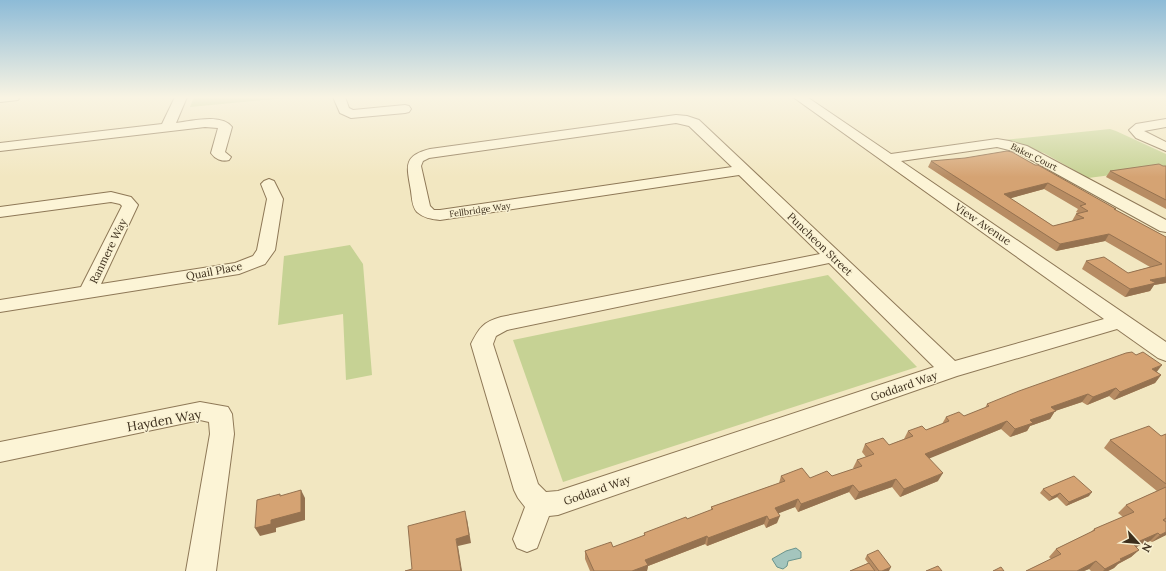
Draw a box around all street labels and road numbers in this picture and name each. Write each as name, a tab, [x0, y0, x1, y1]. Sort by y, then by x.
street label: Baker Court	[1009, 141, 1060, 173]
street label: View Avenue	[951, 199, 1014, 248]
street label: Fellbridge Way	[449, 200, 511, 219]
street label: Puncheon Street	[784, 209, 856, 279]
street label: Ranmere Way	[86, 216, 130, 286]
street label: Quail Place	[185, 259, 243, 283]
street label: Goddard Way	[869, 368, 939, 404]
street label: Hayden Way	[126, 406, 203, 435]
street label: Goddard Way	[562, 472, 632, 508]

